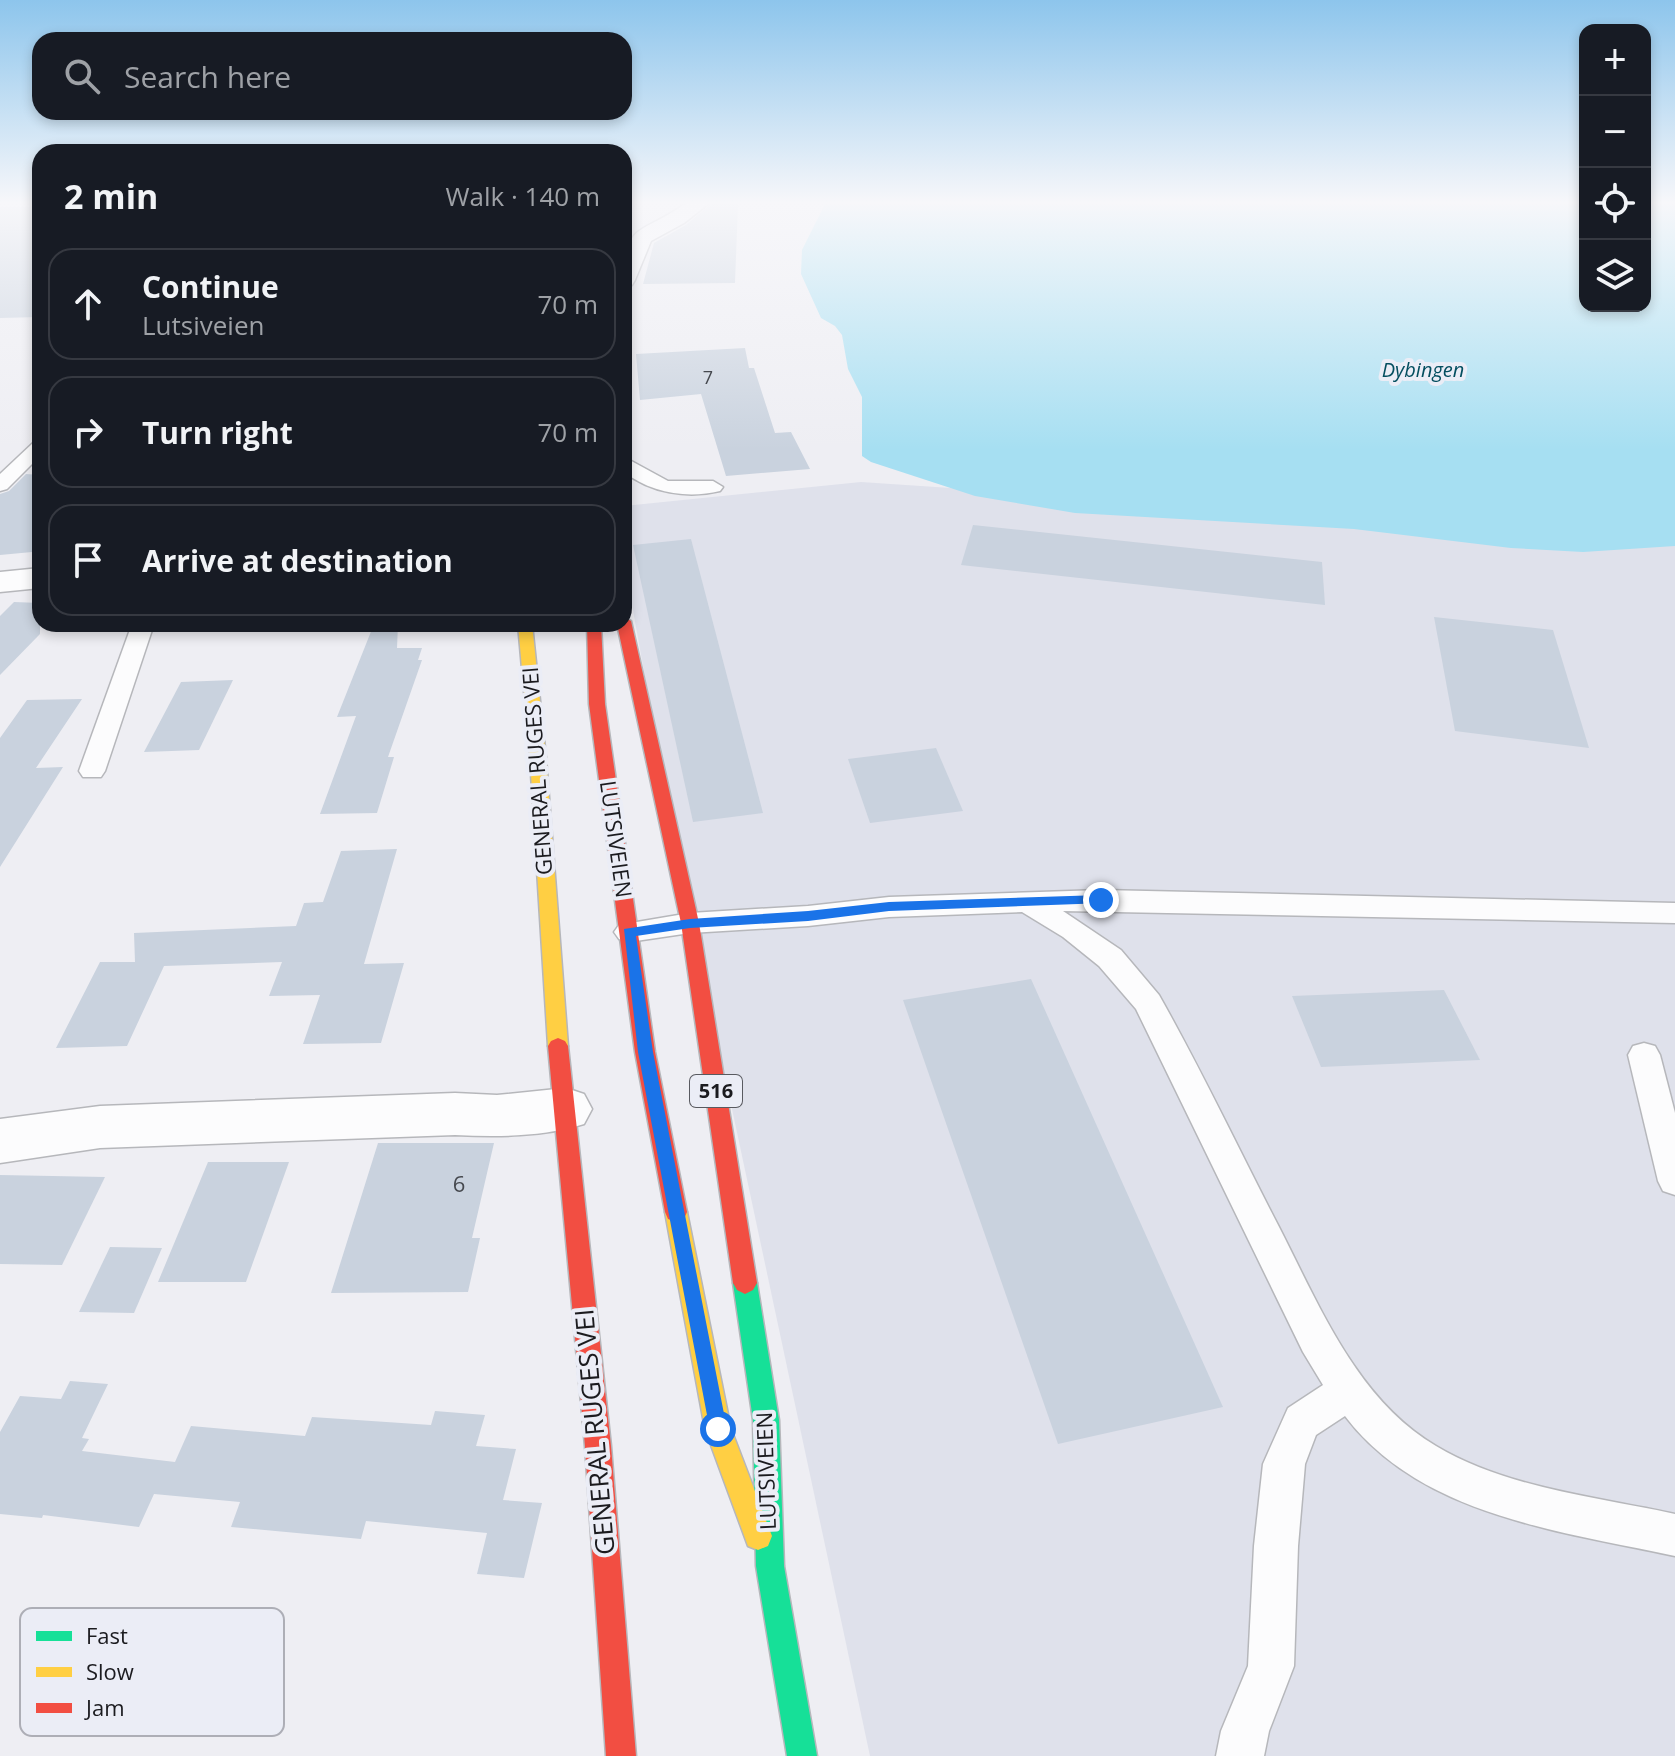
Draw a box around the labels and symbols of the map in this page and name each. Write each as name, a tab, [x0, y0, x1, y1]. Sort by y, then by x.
water label: Dybingen	[1382, 356, 1464, 383]
house number: 7	[703, 365, 713, 389]
street label: GENERAL RUGES VEI	[514, 666, 558, 876]
street label: LUTSIVEIEN	[594, 778, 640, 899]
route end	[1083, 882, 1119, 918]
road number: 516	[690, 1075, 742, 1107]
house number: 6	[453, 1168, 465, 1198]
street label: GENERAL RUGES VEI	[565, 1308, 623, 1557]
route start	[700, 1411, 736, 1447]
street label: LUTSIVEIEN	[748, 1411, 782, 1531]
legend	[20, 1608, 284, 1736]
text: Fast	[86, 1620, 128, 1650]
text: Slow	[86, 1656, 134, 1686]
text: Jam	[84, 1692, 125, 1722]

